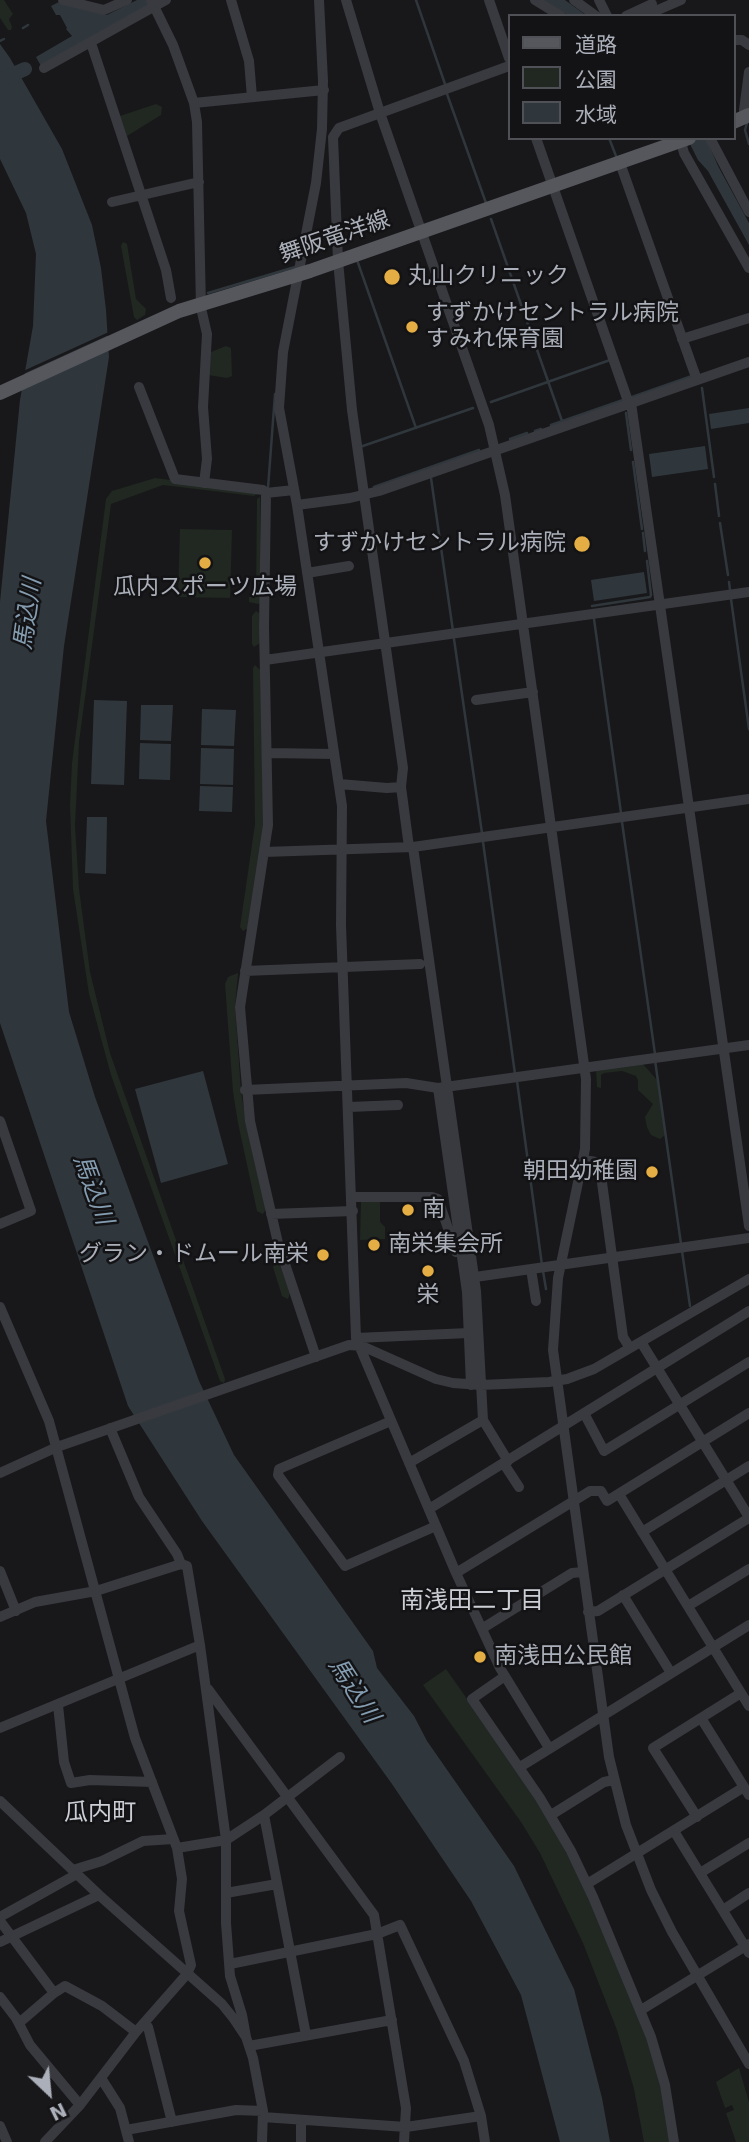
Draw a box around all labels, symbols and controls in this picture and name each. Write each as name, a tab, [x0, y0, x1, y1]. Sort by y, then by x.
legend	[508, 14, 735, 140]
text: 道路	[575, 33, 617, 57]
text: 公園	[575, 68, 617, 92]
text: 水域	[575, 103, 617, 127]
street label: 舞阪竜洋線	[276, 206, 394, 270]
place label: 丸山クリニック	[408, 263, 569, 291]
marker: 丸山クリニック	[382, 267, 402, 287]
place label: すずかけセントラル病院 すみれ保育園	[426, 300, 679, 354]
marker: すずかけセントラル病院 すみれ保育園	[404, 319, 420, 335]
place label: すずかけセントラル病院	[313, 530, 566, 558]
marker: すずかけセントラル病院	[572, 534, 592, 554]
marker: 瓜内スポーツ広場	[197, 555, 213, 571]
place label: 瓜内スポーツ広場	[113, 574, 297, 602]
water label: 馬込川	[10, 576, 48, 652]
water label: 馬込川	[66, 1151, 118, 1229]
place label: 朝田幼稚園	[523, 1158, 638, 1186]
marker: 朝田幼稚園	[644, 1164, 660, 1180]
place label: 南	[422, 1196, 445, 1224]
marker: 南	[400, 1202, 416, 1218]
place label: 南栄集会所	[388, 1231, 503, 1259]
marker: 南栄集会所	[366, 1237, 382, 1253]
place label: グラン・ドムール南栄	[79, 1241, 309, 1269]
marker: グラン・ドムール南栄	[315, 1247, 331, 1263]
marker: 栄	[420, 1263, 436, 1279]
place label: 栄	[417, 1282, 439, 1310]
district label: 南浅田二丁目	[400, 1588, 544, 1616]
place label: 南浅田公民館	[494, 1643, 632, 1671]
marker: 南浅田公民館	[472, 1649, 488, 1665]
water label: 馬込川	[321, 1653, 385, 1729]
district label: 瓜内町	[64, 1800, 136, 1828]
north arrow	[14, 2058, 84, 2128]
text: N	[46, 2099, 70, 2125]

